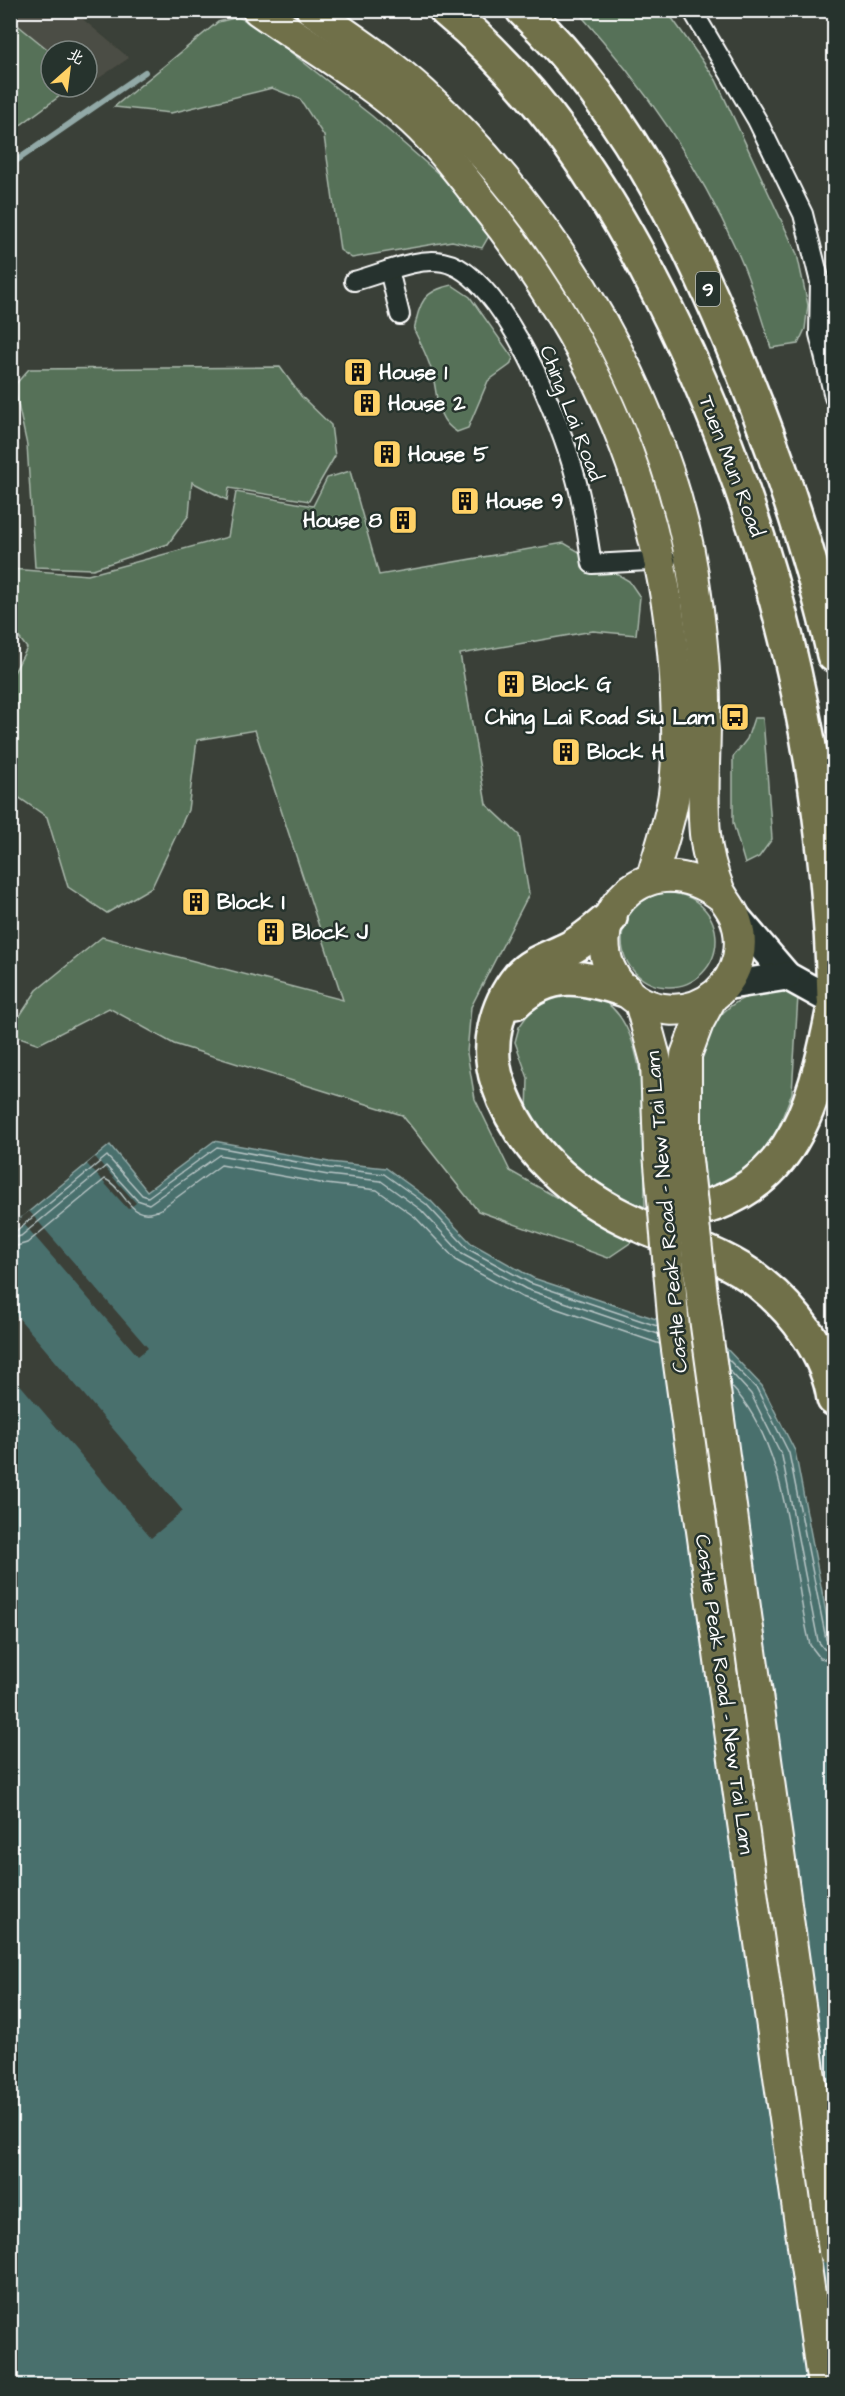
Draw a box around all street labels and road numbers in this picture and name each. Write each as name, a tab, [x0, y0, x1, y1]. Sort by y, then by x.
road number: 9	[696, 272, 720, 306]
street label: Ching Lai Road	[530, 341, 611, 486]
street label: Tuen Mun Road	[691, 391, 772, 541]
street label: Castle Peak Road – New Tai Lam	[638, 1049, 695, 1374]
street label: Castle Peak Road – New Tai Lam	[688, 1532, 761, 1857]

